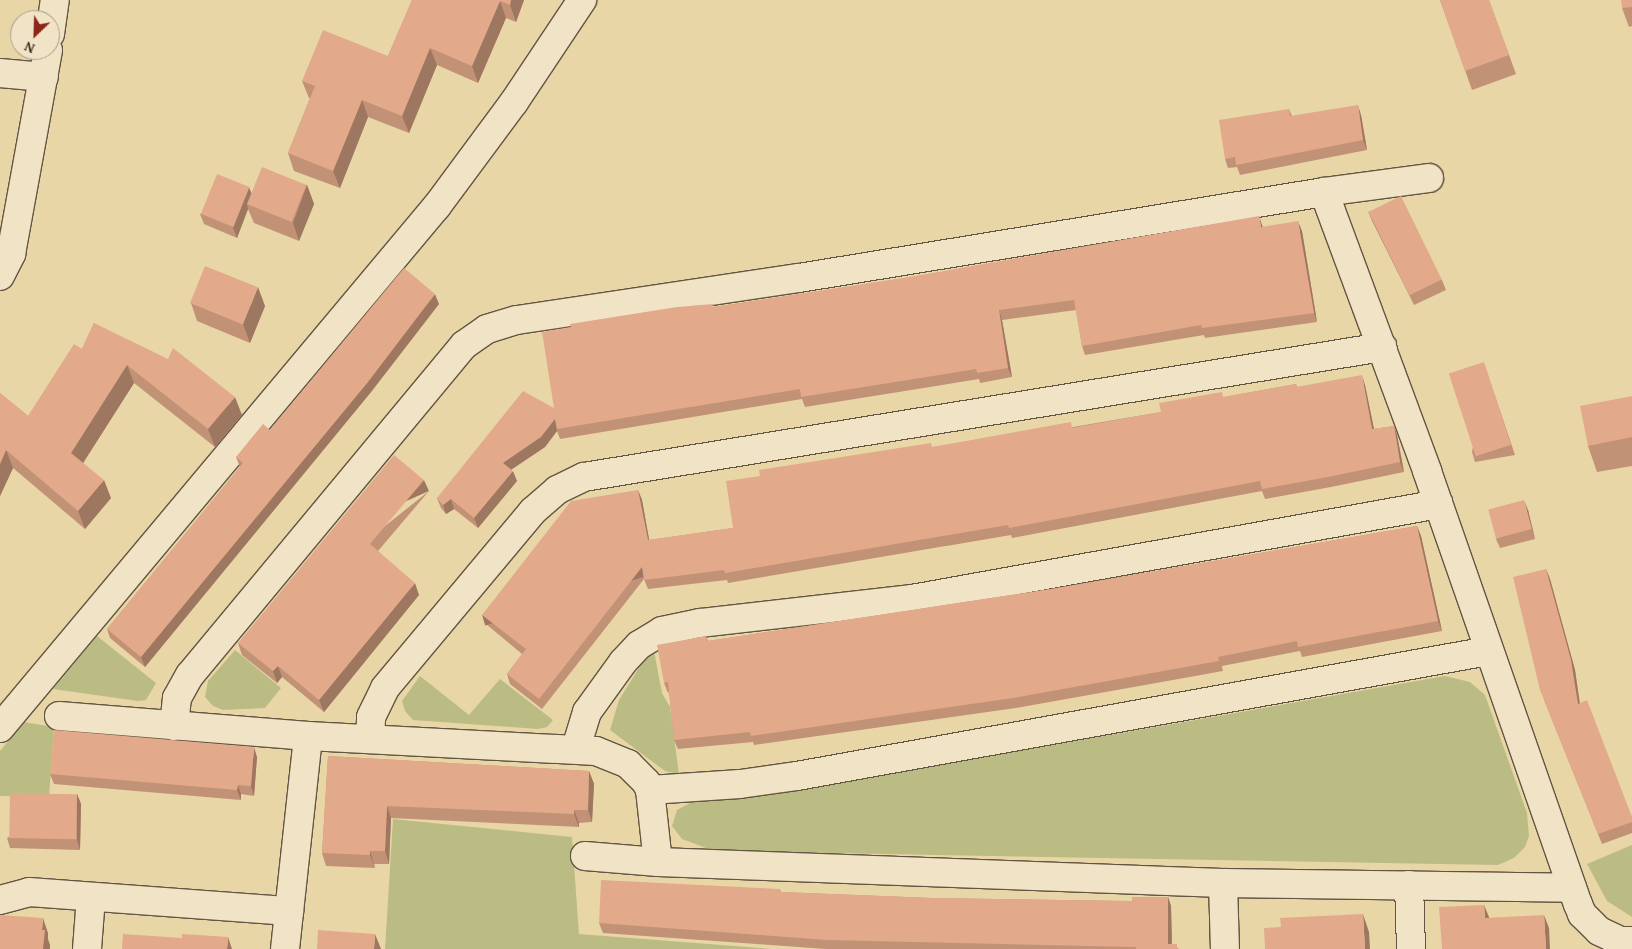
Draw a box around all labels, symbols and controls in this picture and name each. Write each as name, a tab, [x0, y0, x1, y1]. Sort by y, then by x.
north arrow	[10, 10, 60, 60]
text: N	[21, 37, 38, 59]

